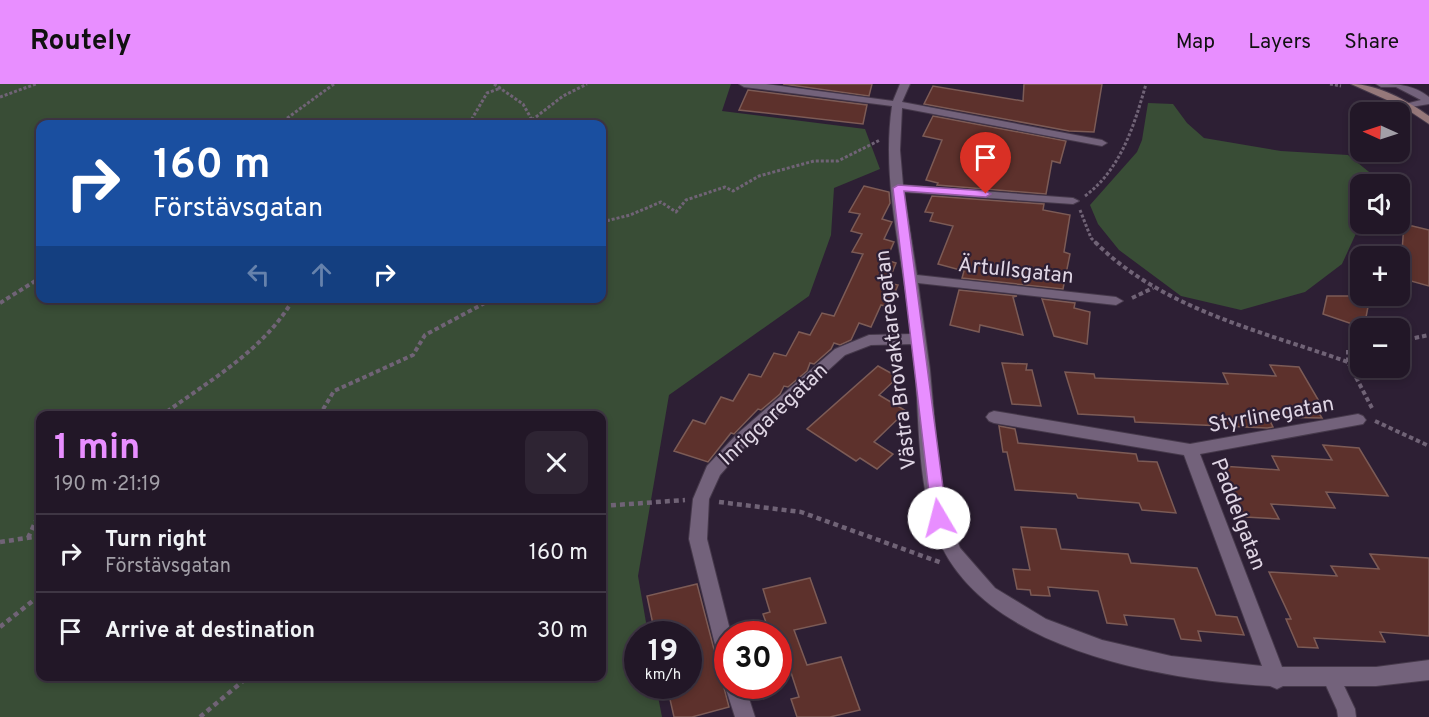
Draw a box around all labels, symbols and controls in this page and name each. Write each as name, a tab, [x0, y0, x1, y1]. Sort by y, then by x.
text: Routely	[30, 24, 131, 60]
text: Map	[1176, 29, 1215, 56]
text: Layers	[1248, 29, 1311, 56]
text: Share	[1344, 29, 1399, 56]
north arrow	[1350, 102, 1410, 162]
map controls	[1350, 102, 1410, 378]
pin	[960, 132, 1011, 194]
text: 160 m	[153, 140, 271, 193]
icon: arrive	[969, 141, 1002, 174]
icon: right	[54, 144, 132, 222]
button: sound	[1350, 174, 1410, 234]
text: Förstävsgatan	[153, 192, 323, 226]
button: +	[1350, 246, 1410, 306]
street label: Västra Brovaktaregatan	[870, 248, 923, 471]
street label: Ärtullsgatan	[957, 252, 1075, 291]
icon: left	[242, 258, 275, 291]
icon: ahead	[305, 258, 338, 291]
icon: right	[368, 258, 401, 291]
button: −	[1350, 318, 1410, 378]
street label: Inriggaregatan	[714, 358, 834, 472]
street label: Styrlinegatan	[1206, 391, 1336, 440]
text: 1 min	[54, 426, 140, 472]
button: close	[525, 431, 588, 494]
street label: Paddelgatan	[1204, 455, 1271, 575]
text: 190 m · 21:19	[54, 472, 161, 498]
position arrow	[907, 486, 971, 550]
text: Turn right	[105, 527, 207, 554]
icon: right	[54, 537, 87, 570]
text: 160 m	[529, 540, 588, 567]
text: Förstävsgatan	[105, 554, 231, 580]
icon: arrive	[54, 615, 87, 648]
text: Arrive at destination	[105, 618, 315, 645]
text: 30 m	[537, 618, 588, 645]
speed limit sign: 30	[714, 621, 792, 699]
text: 19	[648, 634, 678, 671]
text: km/h	[645, 666, 681, 685]

